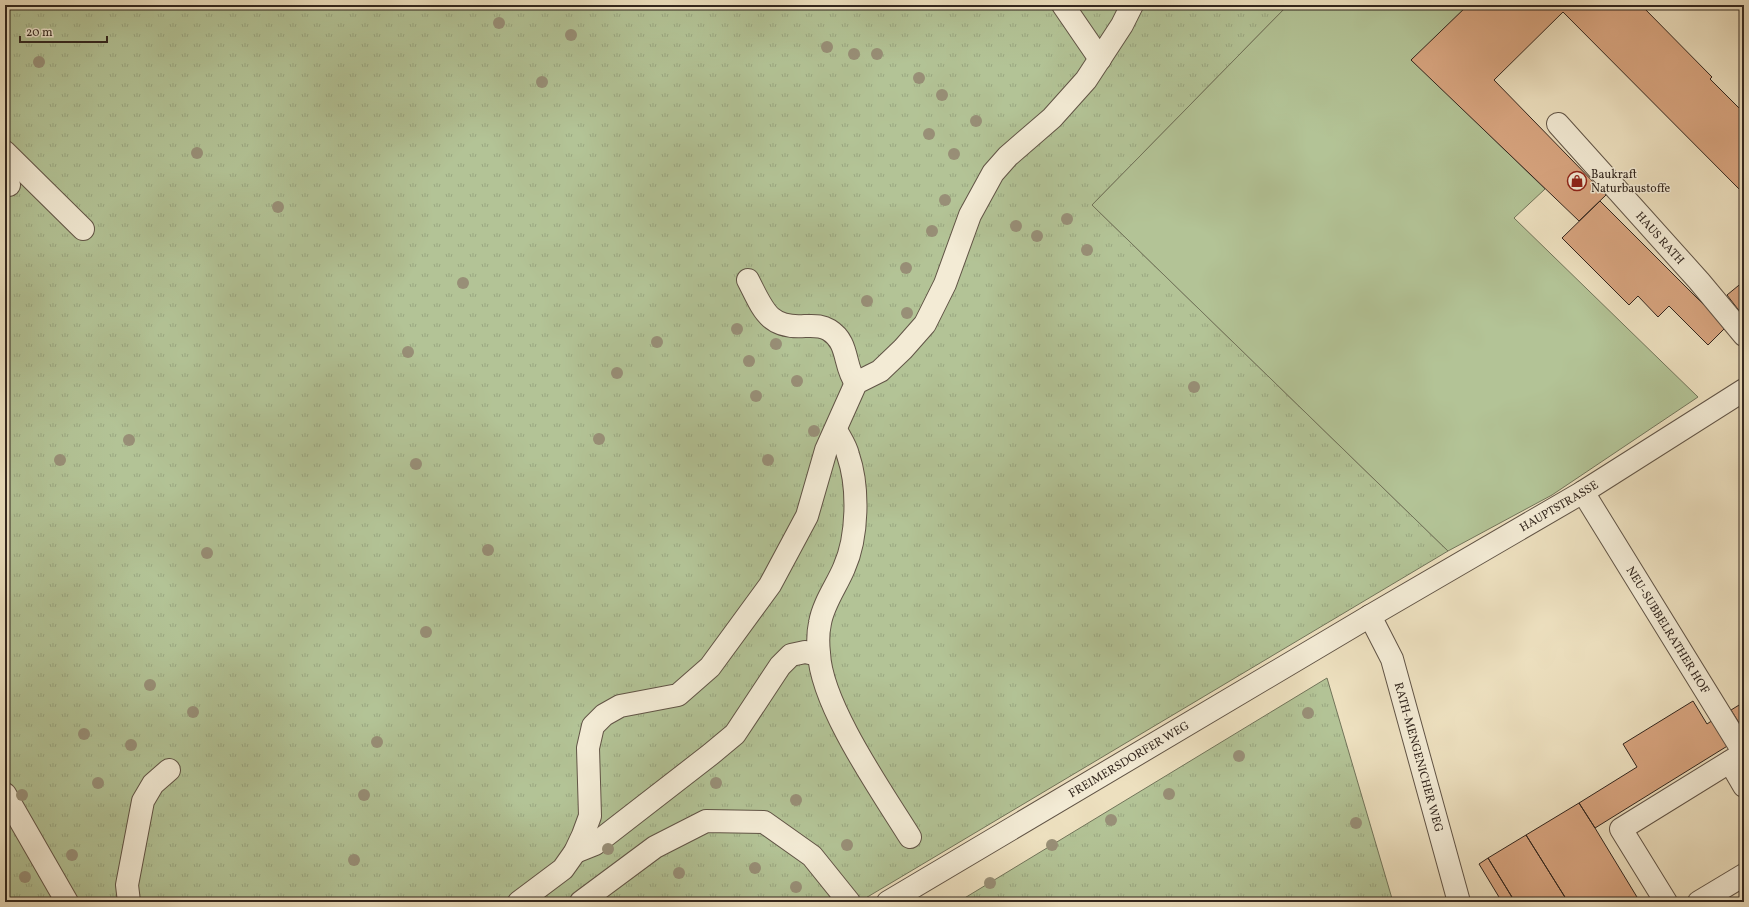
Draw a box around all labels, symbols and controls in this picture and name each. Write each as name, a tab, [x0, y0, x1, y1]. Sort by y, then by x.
scale bar	[20, 18, 107, 44]
text: 20 m	[26, 25, 53, 41]
place label: Baukraft Naturbaustoffe	[1591, 167, 1671, 197]
shop icon: Baukraft Naturbaustoffe	[1566, 170, 1588, 192]
street label: HAUS RATH	[1632, 209, 1687, 268]
street label: HAUPTSTRASSE	[1517, 477, 1602, 536]
street label: NEU-SUBBELRATHER HOF	[1622, 564, 1713, 697]
street label: RATH-MENGENICHER WEG	[1390, 681, 1446, 834]
street label: FREIMERSDORFER WEG	[1066, 718, 1193, 802]

